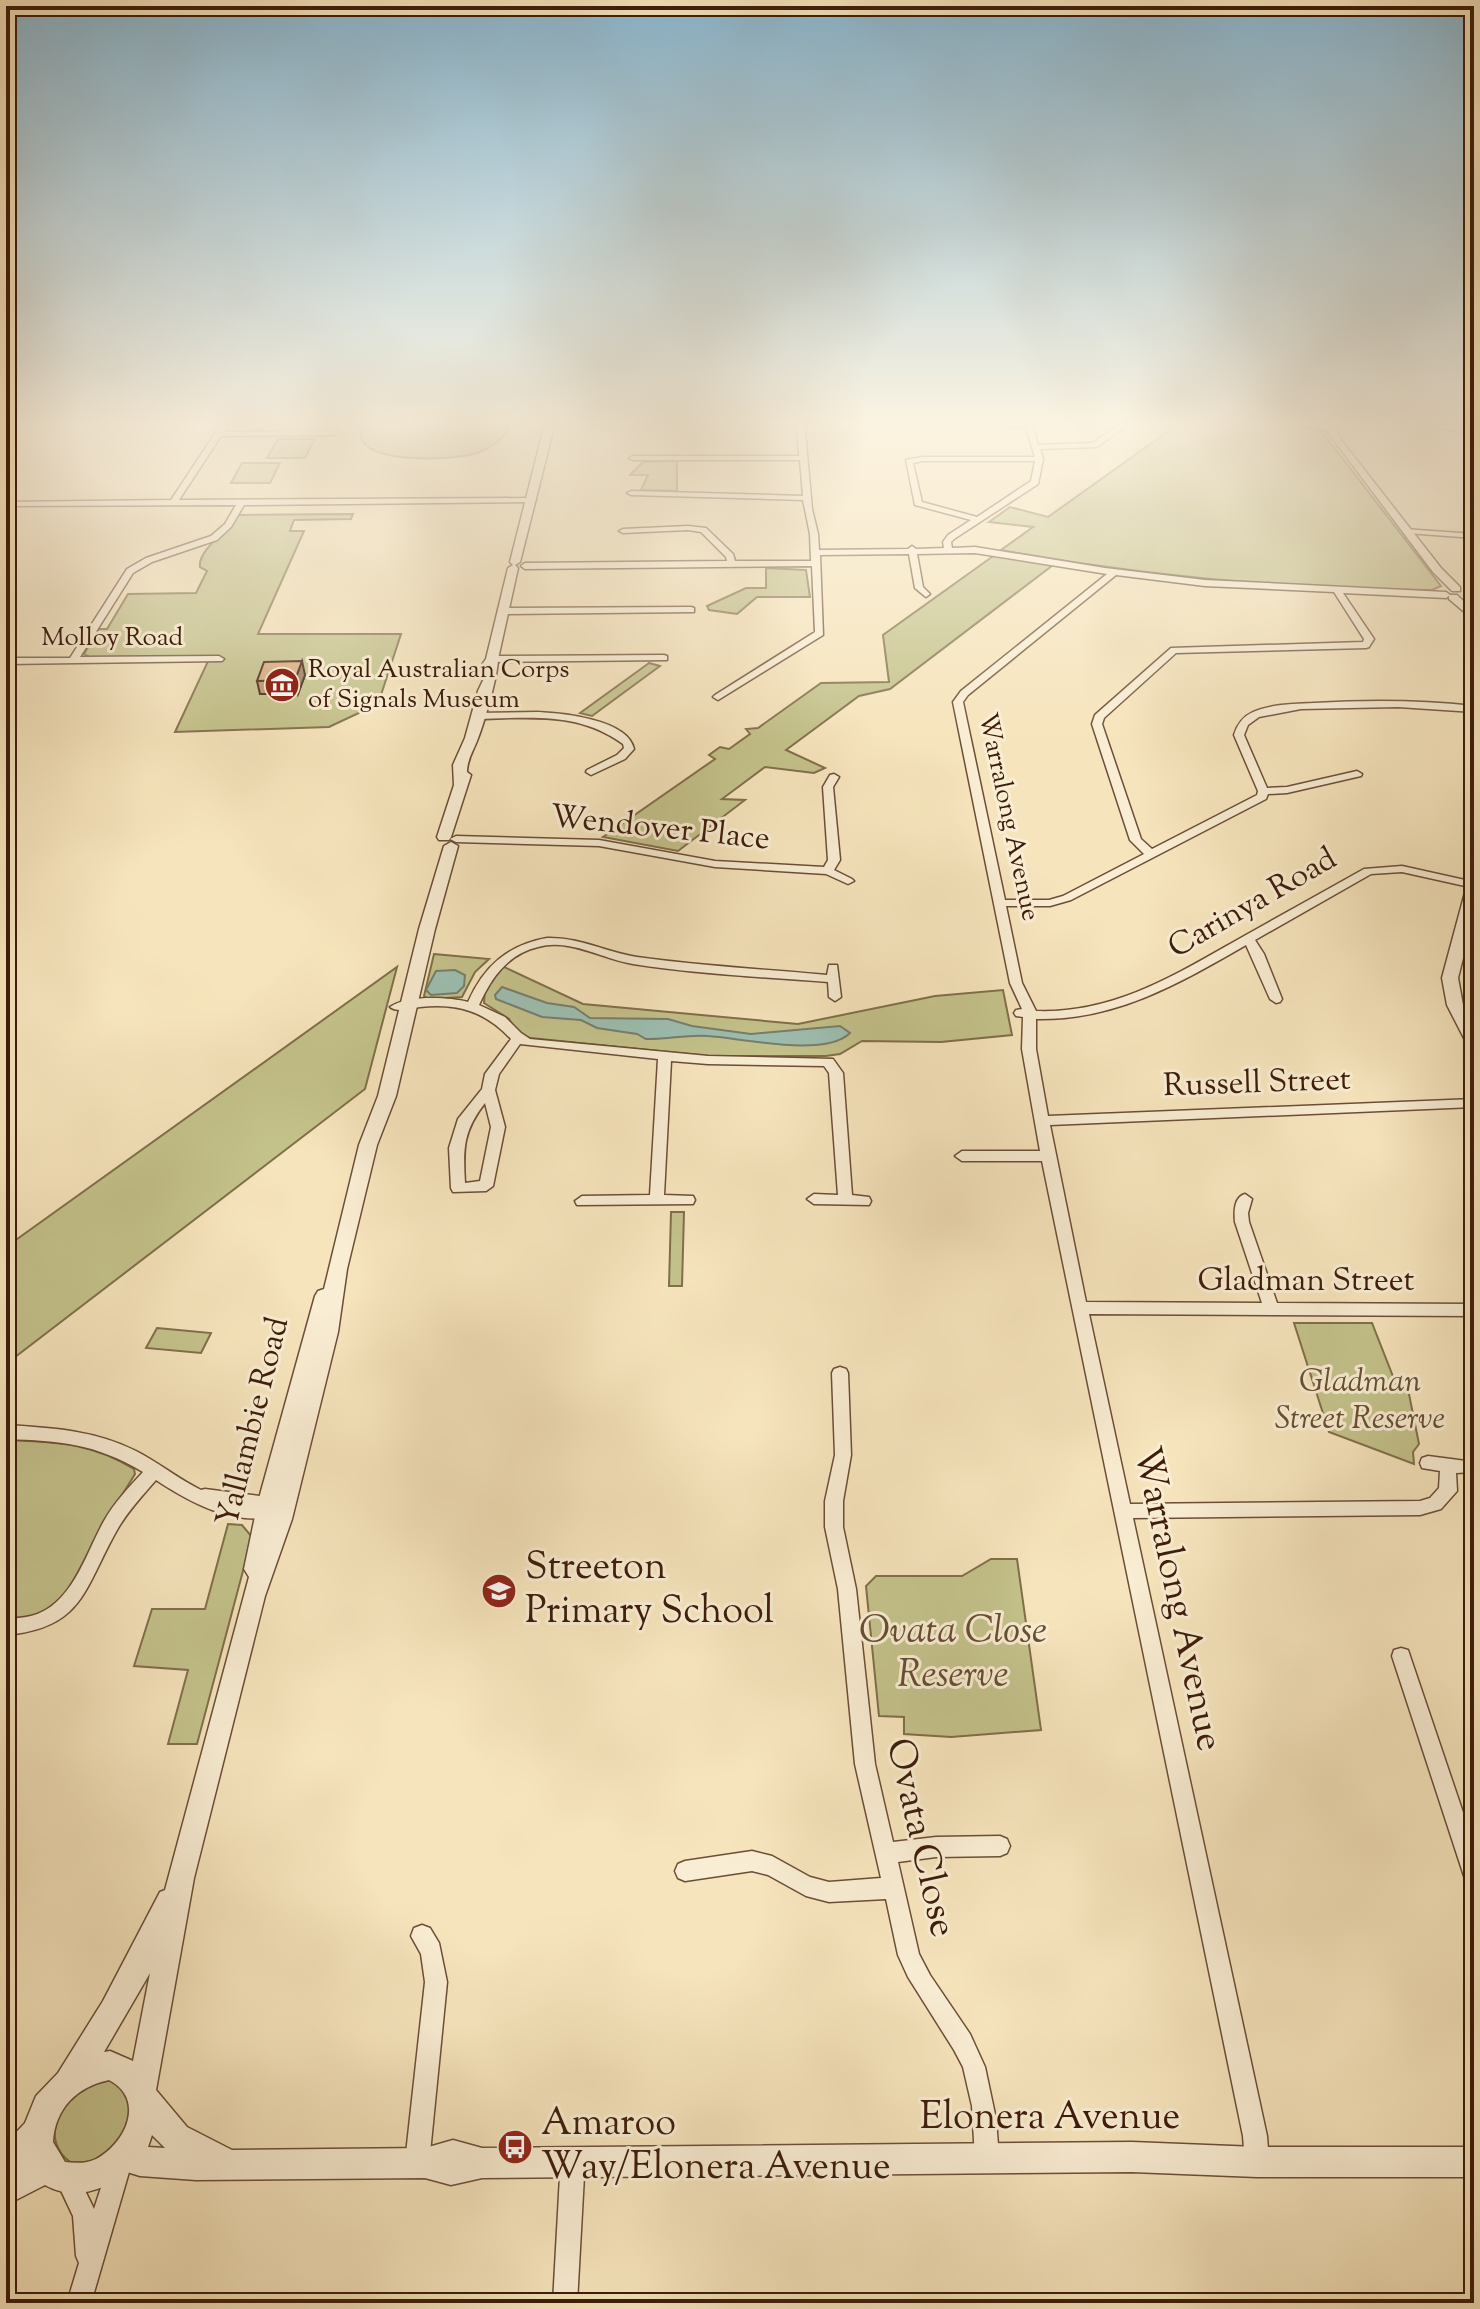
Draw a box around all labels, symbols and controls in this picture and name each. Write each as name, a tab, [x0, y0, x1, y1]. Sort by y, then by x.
street label: Molloy Road	[41, 620, 183, 657]
place label: Royal Australian Corps of Signals Museum	[308, 652, 570, 719]
museum icon: Royal Australian Corps of Signals Museum	[263, 666, 301, 704]
street label: Warralong Avenue	[968, 710, 1048, 924]
street label: Wendover Place	[548, 795, 772, 863]
street label: Carinya Road	[1160, 837, 1346, 971]
street label: Russell Street	[1162, 1058, 1352, 1110]
street label: Gladman Street	[1197, 1259, 1415, 1305]
street label: Yallambie Road	[206, 1313, 302, 1531]
park label: Gladman Street Reserve	[1275, 1360, 1445, 1443]
street label: Warralong Avenue	[1117, 1442, 1235, 1756]
place label: Streeton Primary School	[525, 1542, 774, 1640]
school or university icon: Streeton Primary School	[480, 1572, 518, 1610]
park label: Ovata Close Reserve	[859, 1606, 1047, 1704]
street label: Ovata Close	[870, 1733, 968, 1943]
street label: Elonera Avenue	[920, 2092, 1180, 2146]
place label: Amaroo Way/Elonera Avenue	[541, 2098, 891, 2196]
bus stop icon: Amaroo Way/Elonera Avenue	[496, 2128, 534, 2166]

